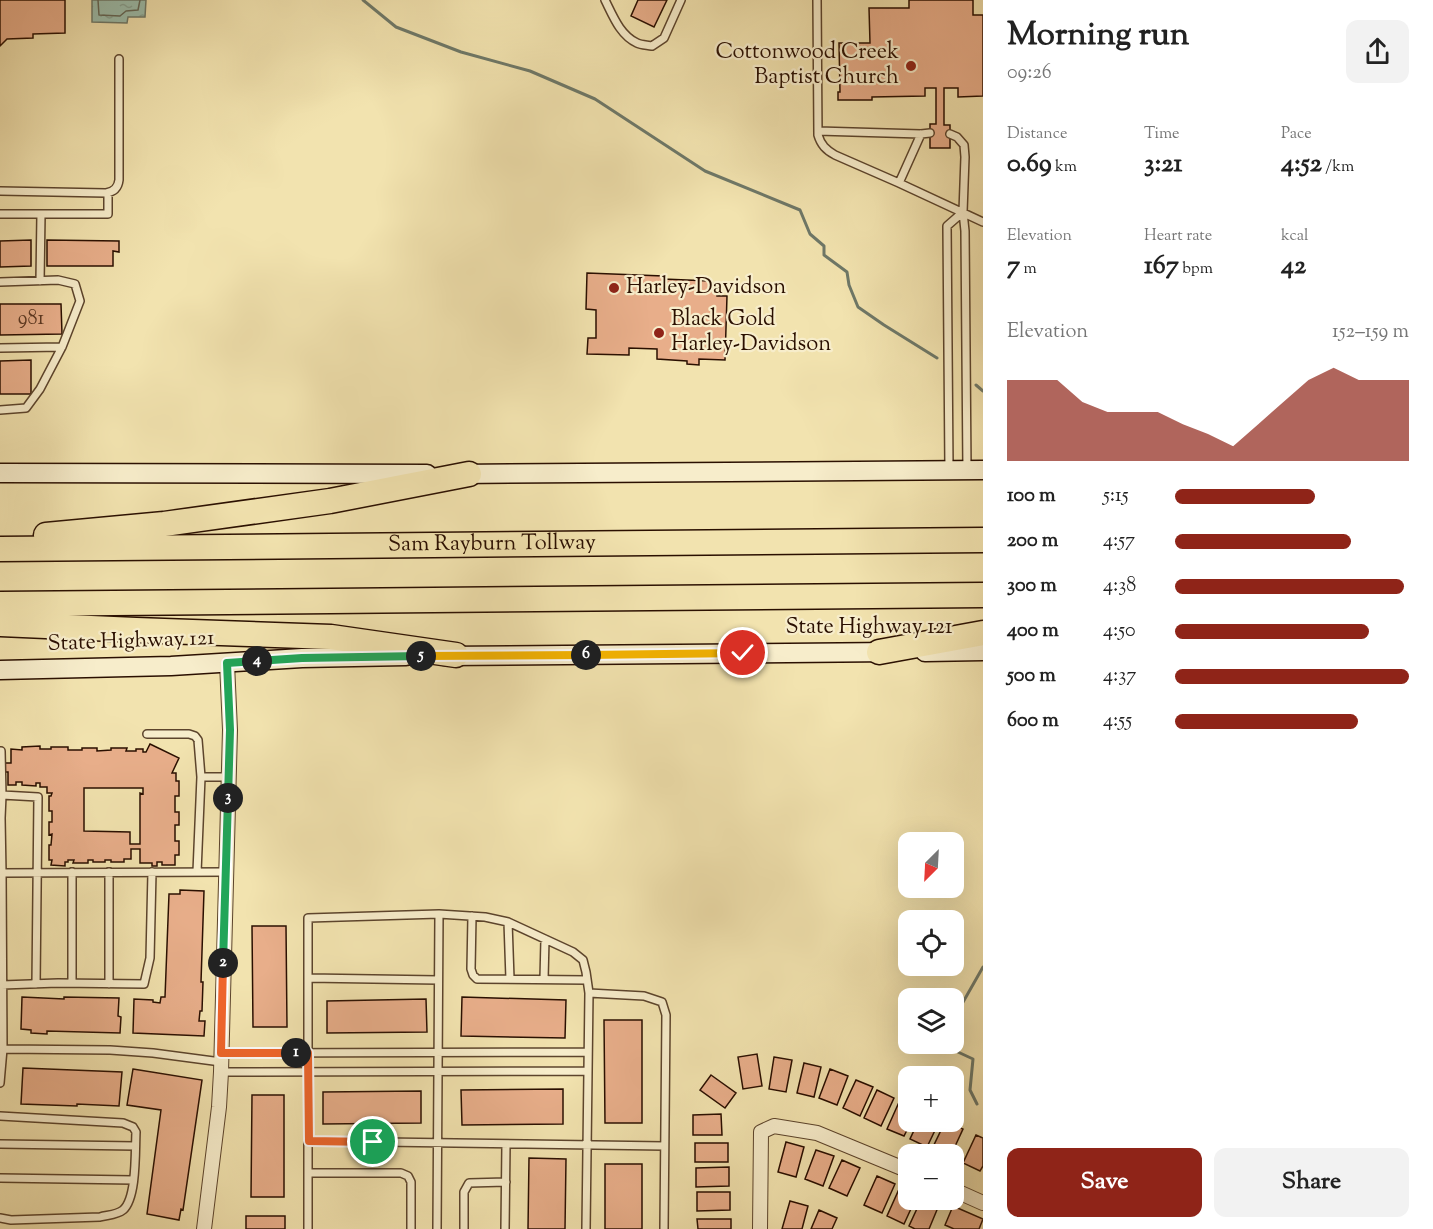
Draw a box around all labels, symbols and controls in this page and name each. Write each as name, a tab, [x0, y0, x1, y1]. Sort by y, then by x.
text: Morning run	[1007, 12, 1189, 60]
button: share	[1346, 20, 1409, 83]
place label: Cottonwood Creek Baptist Church	[715, 37, 899, 94]
marker: Cottonwood Creek Baptist Church	[904, 59, 918, 73]
text: 09:26	[1007, 59, 1052, 88]
text: Distance	[1007, 123, 1067, 146]
text: Time	[1144, 123, 1180, 146]
text: Pace	[1281, 123, 1312, 146]
text: 0.69	[1007, 146, 1052, 183]
text: 3:21	[1144, 146, 1182, 183]
text: 4:52	[1281, 146, 1322, 183]
text: km	[1052, 156, 1077, 179]
text: /km	[1322, 156, 1354, 179]
text: Elevation	[1007, 225, 1072, 248]
text: Heart rate	[1144, 225, 1212, 248]
text: kcal	[1281, 225, 1309, 248]
text: 7	[1007, 248, 1020, 285]
text: 167	[1144, 248, 1179, 285]
text: 42	[1281, 248, 1306, 285]
text: m	[1020, 258, 1037, 281]
text: bpm	[1179, 258, 1213, 281]
place label: Harley-Davidson	[626, 272, 786, 304]
marker: Harley-Davidson	[607, 281, 621, 295]
place label: Black Gold Harley-Davidson	[671, 304, 831, 361]
house number: 981	[18, 305, 44, 334]
text: Elevation	[1007, 318, 1088, 347]
text: 152–159 m	[1332, 318, 1409, 347]
marker: Black Gold Harley-Davidson	[652, 326, 666, 340]
text: 100 m	[1007, 482, 1056, 511]
text: 5:15	[1103, 482, 1129, 511]
text: 200 m	[1007, 527, 1058, 556]
text: 4:57	[1103, 527, 1135, 556]
street label: Sam Rayburn Tollway	[388, 528, 596, 561]
text: 300 m	[1007, 572, 1057, 601]
text: 4:38	[1103, 572, 1136, 601]
street label: State Highway 121	[785, 612, 953, 644]
text: 400 m	[1007, 617, 1059, 646]
text: 4:50	[1103, 617, 1136, 646]
street label: State Highway 121	[47, 623, 216, 661]
pin	[717, 627, 768, 678]
icon: check	[726, 636, 759, 669]
pin: 6	[571, 640, 601, 670]
pin: 5	[406, 641, 436, 671]
text: 6	[582, 643, 590, 666]
text: 5	[418, 644, 424, 667]
pin: 4	[242, 646, 272, 676]
text: 4	[253, 649, 261, 672]
text: 500 m	[1007, 662, 1056, 691]
text: 4:37	[1103, 662, 1136, 691]
text: 600 m	[1007, 707, 1059, 736]
text: 4:55	[1103, 707, 1132, 736]
pin: 3	[213, 783, 243, 813]
text: 3	[225, 786, 231, 809]
north arrow	[898, 832, 964, 898]
map controls	[898, 832, 964, 1210]
button: locate	[898, 910, 964, 976]
pin: 2	[208, 948, 238, 978]
text: 2	[219, 951, 227, 974]
button: layers	[898, 988, 964, 1054]
pin: 1	[281, 1038, 311, 1068]
text: 1	[293, 1041, 299, 1064]
button: +	[898, 1066, 964, 1132]
pin	[347, 1116, 398, 1167]
icon: arrive	[356, 1125, 389, 1158]
button: −	[898, 1144, 964, 1210]
button: Save	[1007, 1148, 1202, 1217]
button: Share	[1214, 1148, 1409, 1217]

